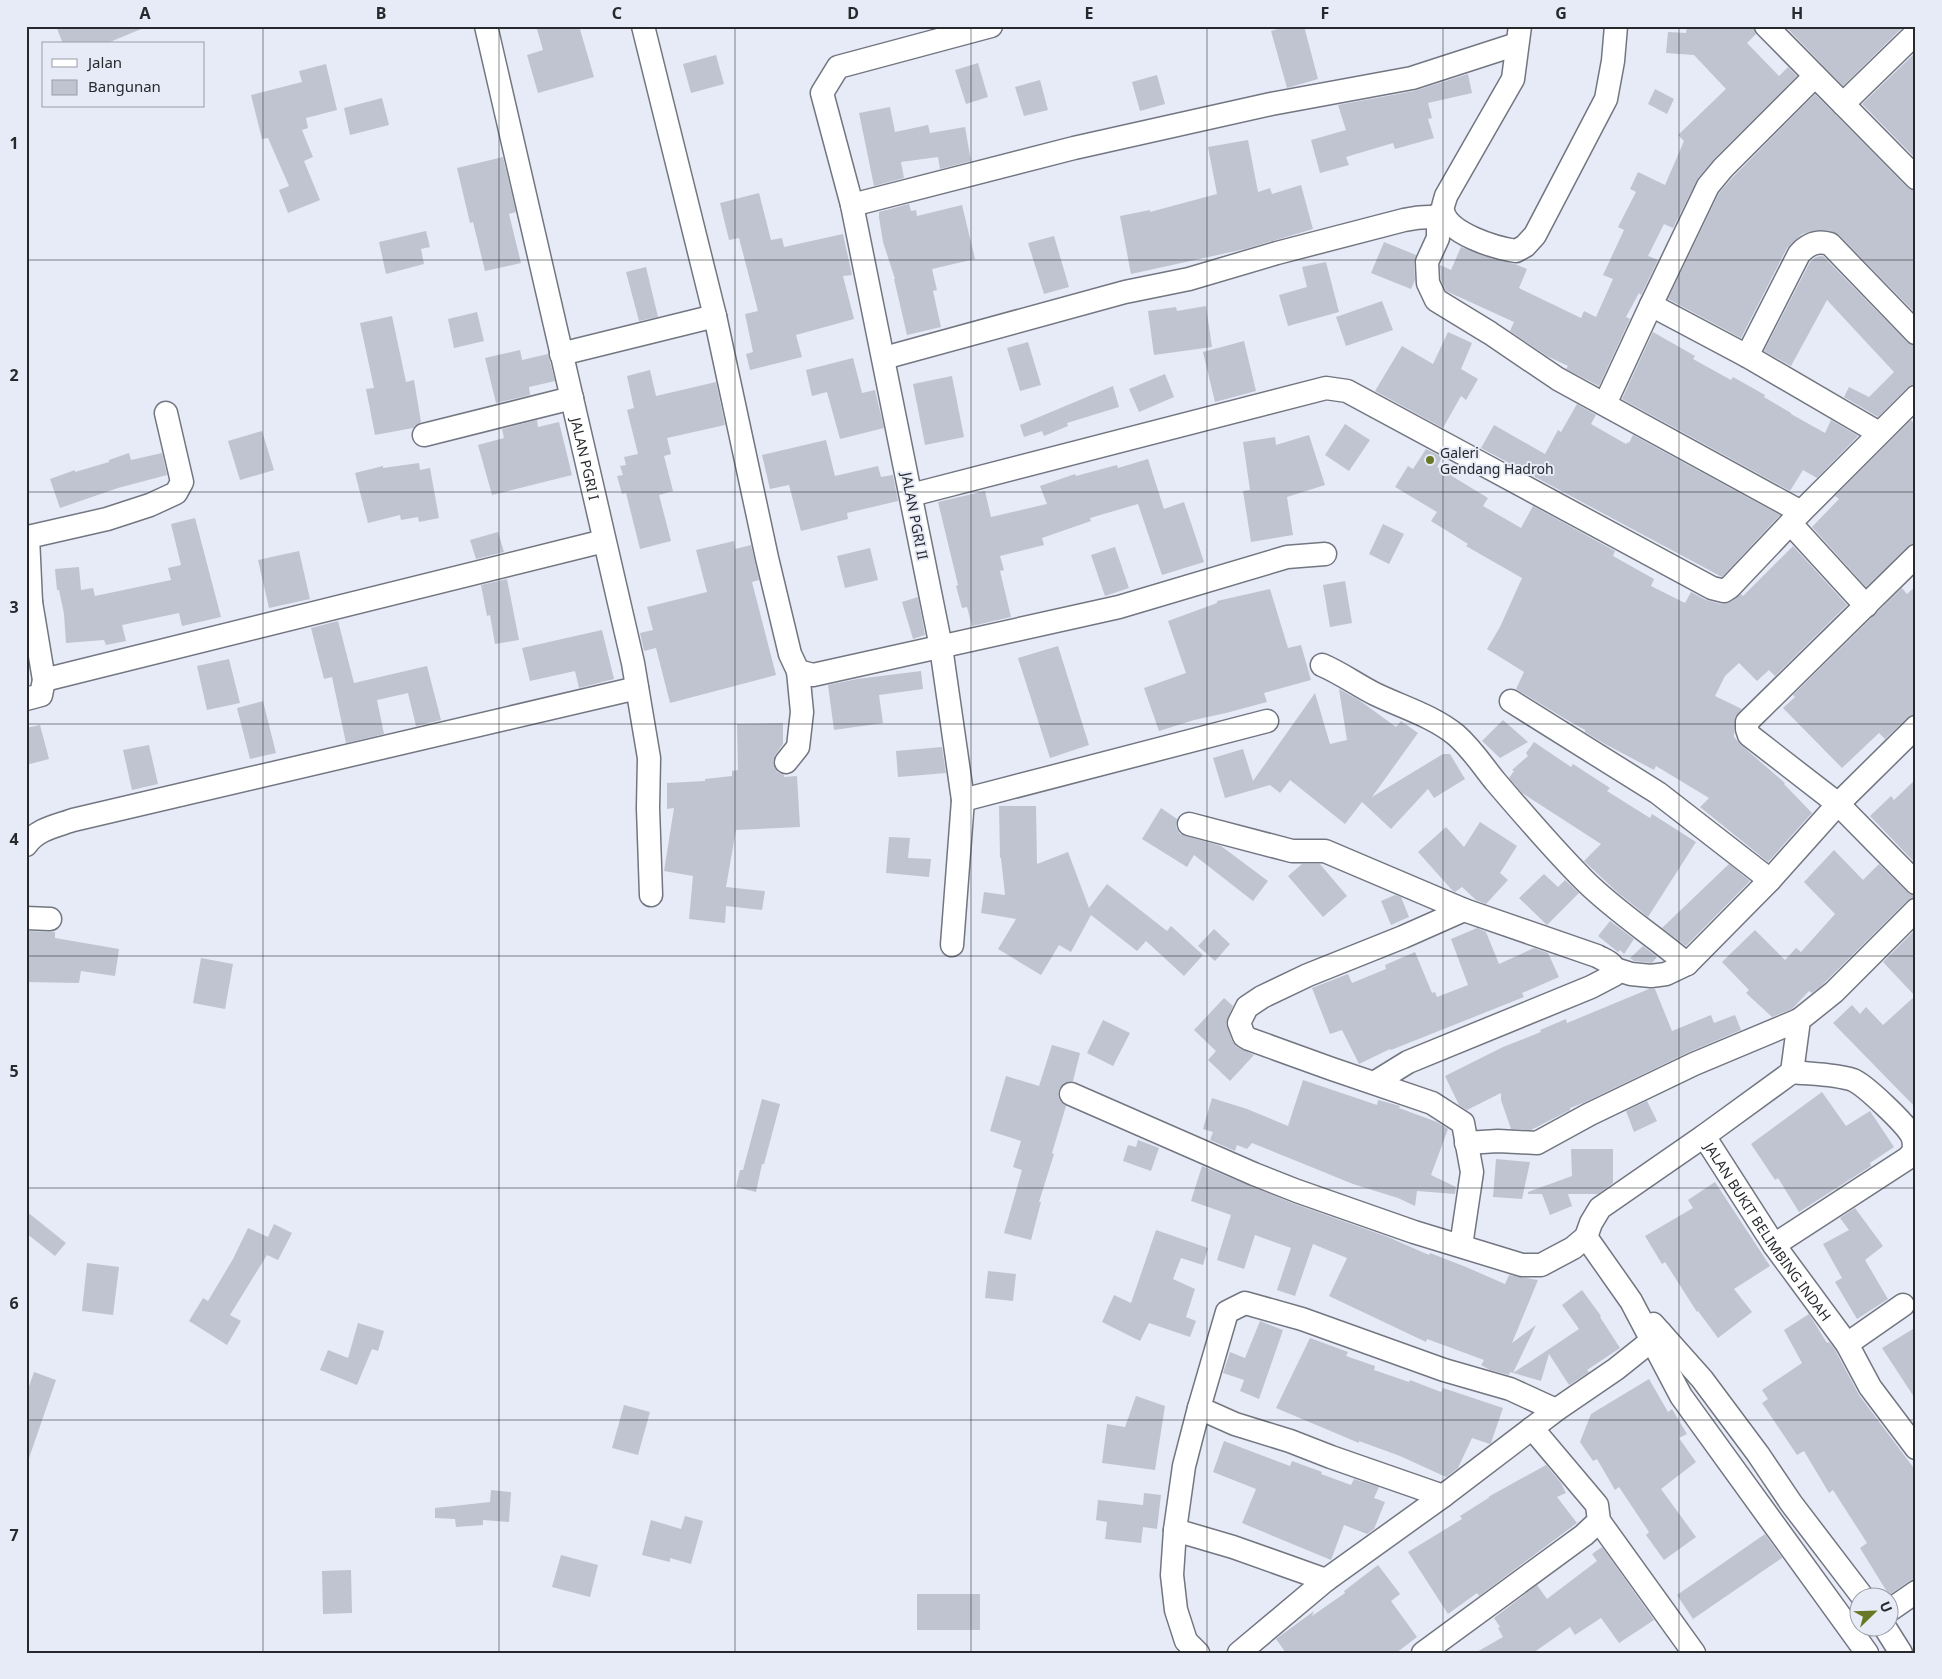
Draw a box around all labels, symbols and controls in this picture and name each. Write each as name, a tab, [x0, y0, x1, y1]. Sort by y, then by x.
text: A	[139, 2, 151, 24]
text: B	[376, 2, 386, 24]
text: C	[612, 2, 622, 24]
text: D	[847, 2, 859, 24]
text: E	[1085, 2, 1094, 24]
text: F	[1321, 2, 1329, 24]
text: G	[1555, 2, 1567, 24]
text: H	[1791, 2, 1803, 24]
legend	[42, 42, 205, 108]
text: Jalan	[86, 52, 122, 72]
text: Bangunan	[88, 76, 161, 96]
text: 1	[9, 132, 19, 154]
text: 2	[9, 364, 19, 386]
street label: JALAN PGRI I	[567, 414, 605, 502]
place label: Galeri Gendang Hadroh	[1440, 443, 1554, 478]
marker: Galeri Gendang Hadroh	[1424, 454, 1436, 466]
street label: JALAN PGRI II	[897, 469, 933, 562]
text: 3	[9, 596, 19, 618]
text: 4	[9, 828, 19, 850]
text: 5	[9, 1060, 19, 1082]
street label: JALAN BUKIT BELIMBING INDAH	[1700, 1137, 1836, 1324]
text: 6	[9, 1292, 19, 1314]
text: 7	[9, 1524, 19, 1546]
north arrow	[1850, 1586, 1900, 1636]
text: U	[1876, 1598, 1897, 1615]

